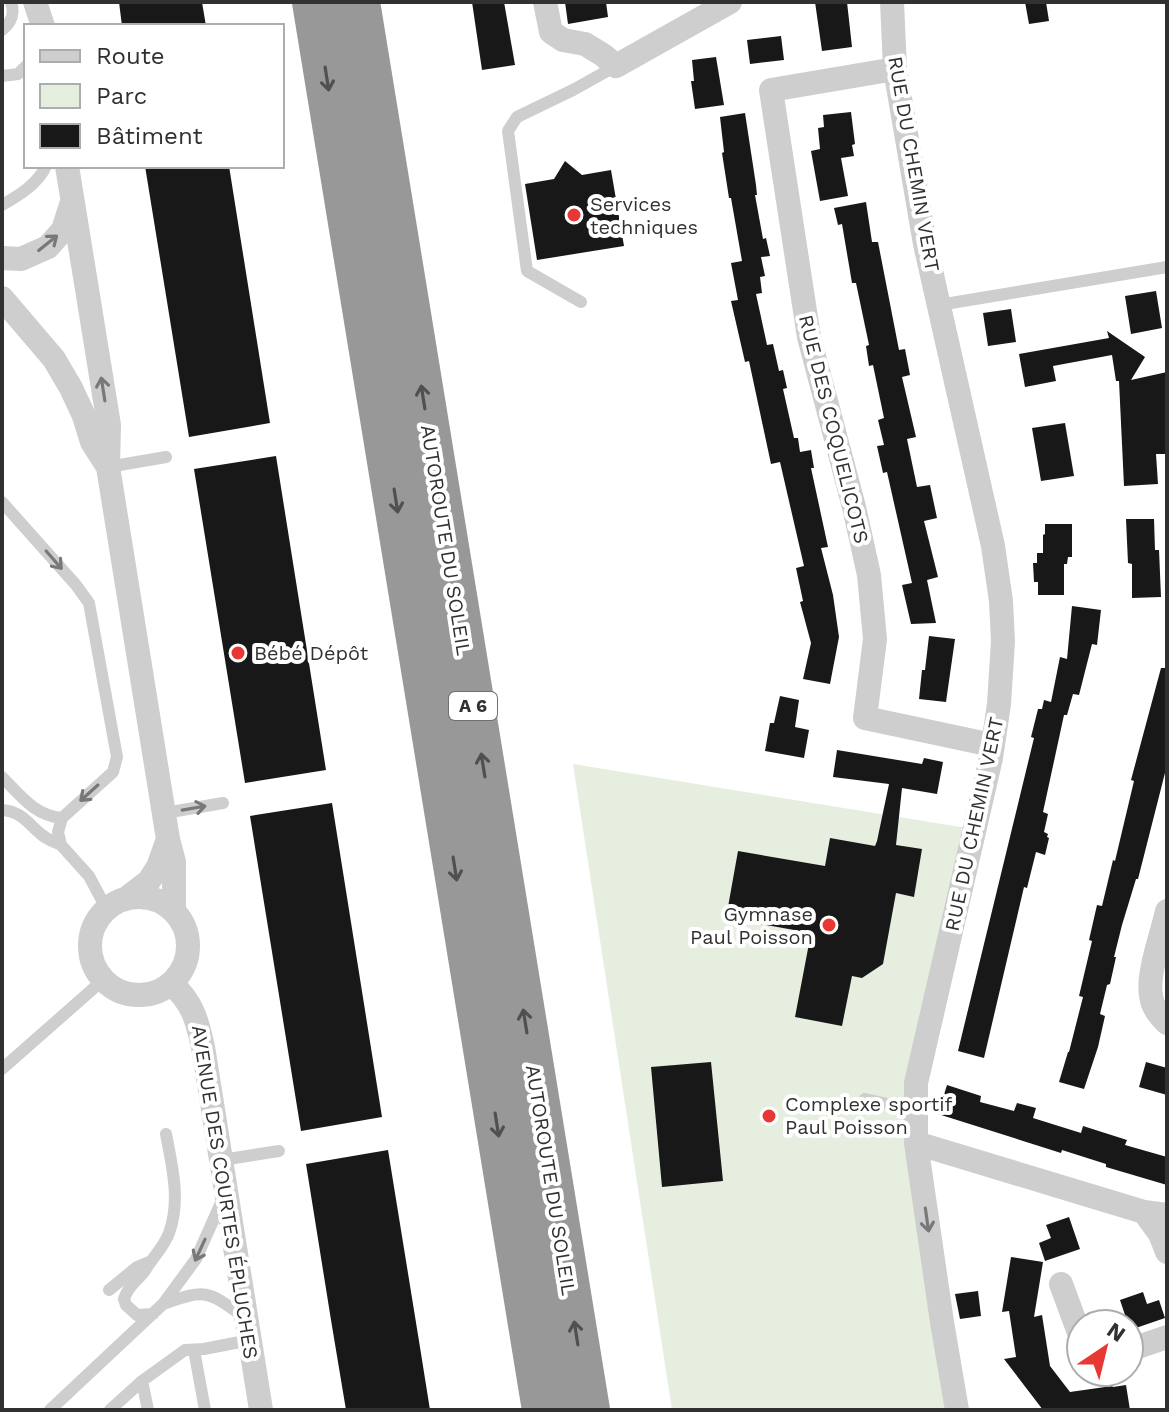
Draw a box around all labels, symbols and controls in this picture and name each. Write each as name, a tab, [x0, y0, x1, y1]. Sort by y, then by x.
legend	[24, 24, 284, 168]
text: Route	[96, 42, 165, 70]
street label: RUE DU CHEMIN VERT	[883, 55, 945, 273]
one-way arrow	[320, 66, 335, 91]
text: Parc	[96, 82, 147, 110]
text: Bâtiment	[96, 122, 203, 150]
place label: Services techniques	[590, 192, 698, 239]
marker: Services techniques	[565, 206, 583, 224]
one-way arrow	[38, 235, 59, 253]
street label: RUE DES COQUELICOTS	[794, 312, 874, 546]
one-way arrow	[95, 377, 110, 403]
one-way arrow	[415, 385, 430, 411]
street label: AUTOROUTE DU SOLEIL	[416, 423, 476, 657]
one-way arrow	[389, 488, 404, 514]
one-way arrow	[44, 549, 62, 569]
place label: Bébé Dépôt	[254, 641, 369, 665]
marker: Bébé Dépôt	[229, 644, 247, 662]
road number: A 6	[449, 692, 497, 720]
street label: RUE DU CHEMIN VERT	[940, 715, 1008, 933]
one-way arrow	[475, 752, 490, 778]
one-way arrow	[79, 784, 99, 802]
one-way arrow	[181, 800, 206, 815]
one-way arrow	[449, 855, 464, 881]
place label: Gymnase Paul Poisson	[690, 902, 813, 949]
marker: Gymnase Paul Poisson	[820, 916, 838, 934]
one-way arrow	[517, 1009, 532, 1034]
street label: AVENUE DES COURTES ÉPLUCHES	[187, 1023, 263, 1361]
street label: AUTOROUTE DU SOLEIL	[521, 1063, 581, 1297]
place label: Complexe sportif Paul Poisson	[785, 1092, 953, 1139]
marker: Complexe sportif Paul Poisson	[760, 1107, 778, 1125]
one-way arrow	[490, 1112, 505, 1137]
one-way arrow	[920, 1207, 935, 1232]
one-way arrow	[192, 1237, 207, 1261]
north arrow	[1065, 1308, 1145, 1388]
text: N	[1102, 1317, 1130, 1347]
one-way arrow	[568, 1321, 583, 1346]

